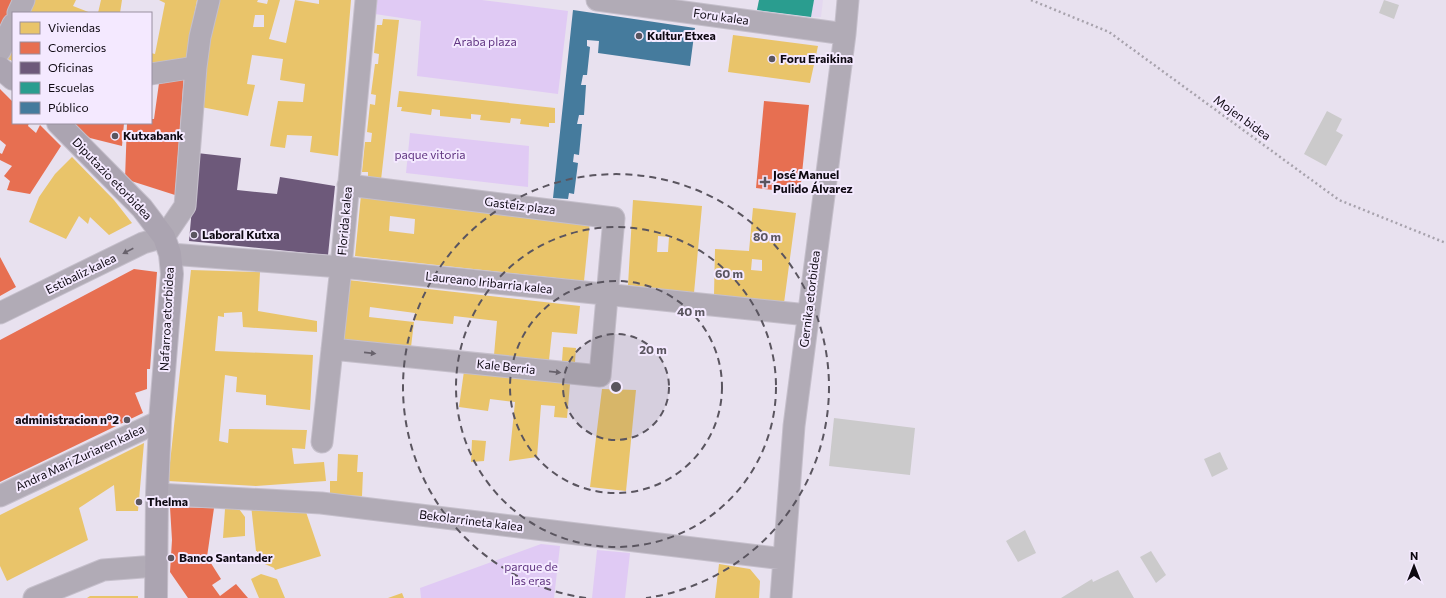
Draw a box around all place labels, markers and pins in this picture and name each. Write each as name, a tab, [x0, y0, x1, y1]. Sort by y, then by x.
place label: Kultur Etxea	[647, 28, 716, 42]
marker: Kultur Etxea	[634, 31, 644, 41]
place label: Foru Eraikina	[780, 51, 853, 65]
marker: Foru Eraikina	[767, 54, 777, 64]
place label: Kutxabank	[123, 128, 184, 142]
marker: Kutxabank	[110, 131, 120, 141]
place label: José Manuel Pulido Álvarez	[773, 167, 853, 195]
marker: José Manuel Pulido Álvarez	[760, 177, 770, 187]
place label: Laboral Kutxa	[202, 227, 280, 241]
marker: Laboral Kutxa	[189, 230, 199, 240]
centre of rings	[609, 380, 623, 394]
place label: administracion nº2	[15, 412, 119, 426]
marker: administracion nº2	[122, 415, 132, 425]
place label: Thelma	[147, 494, 188, 508]
marker: Thelma	[134, 497, 144, 507]
place label: Banco Santander	[179, 550, 273, 564]
marker: Banco Santander	[166, 553, 176, 563]

